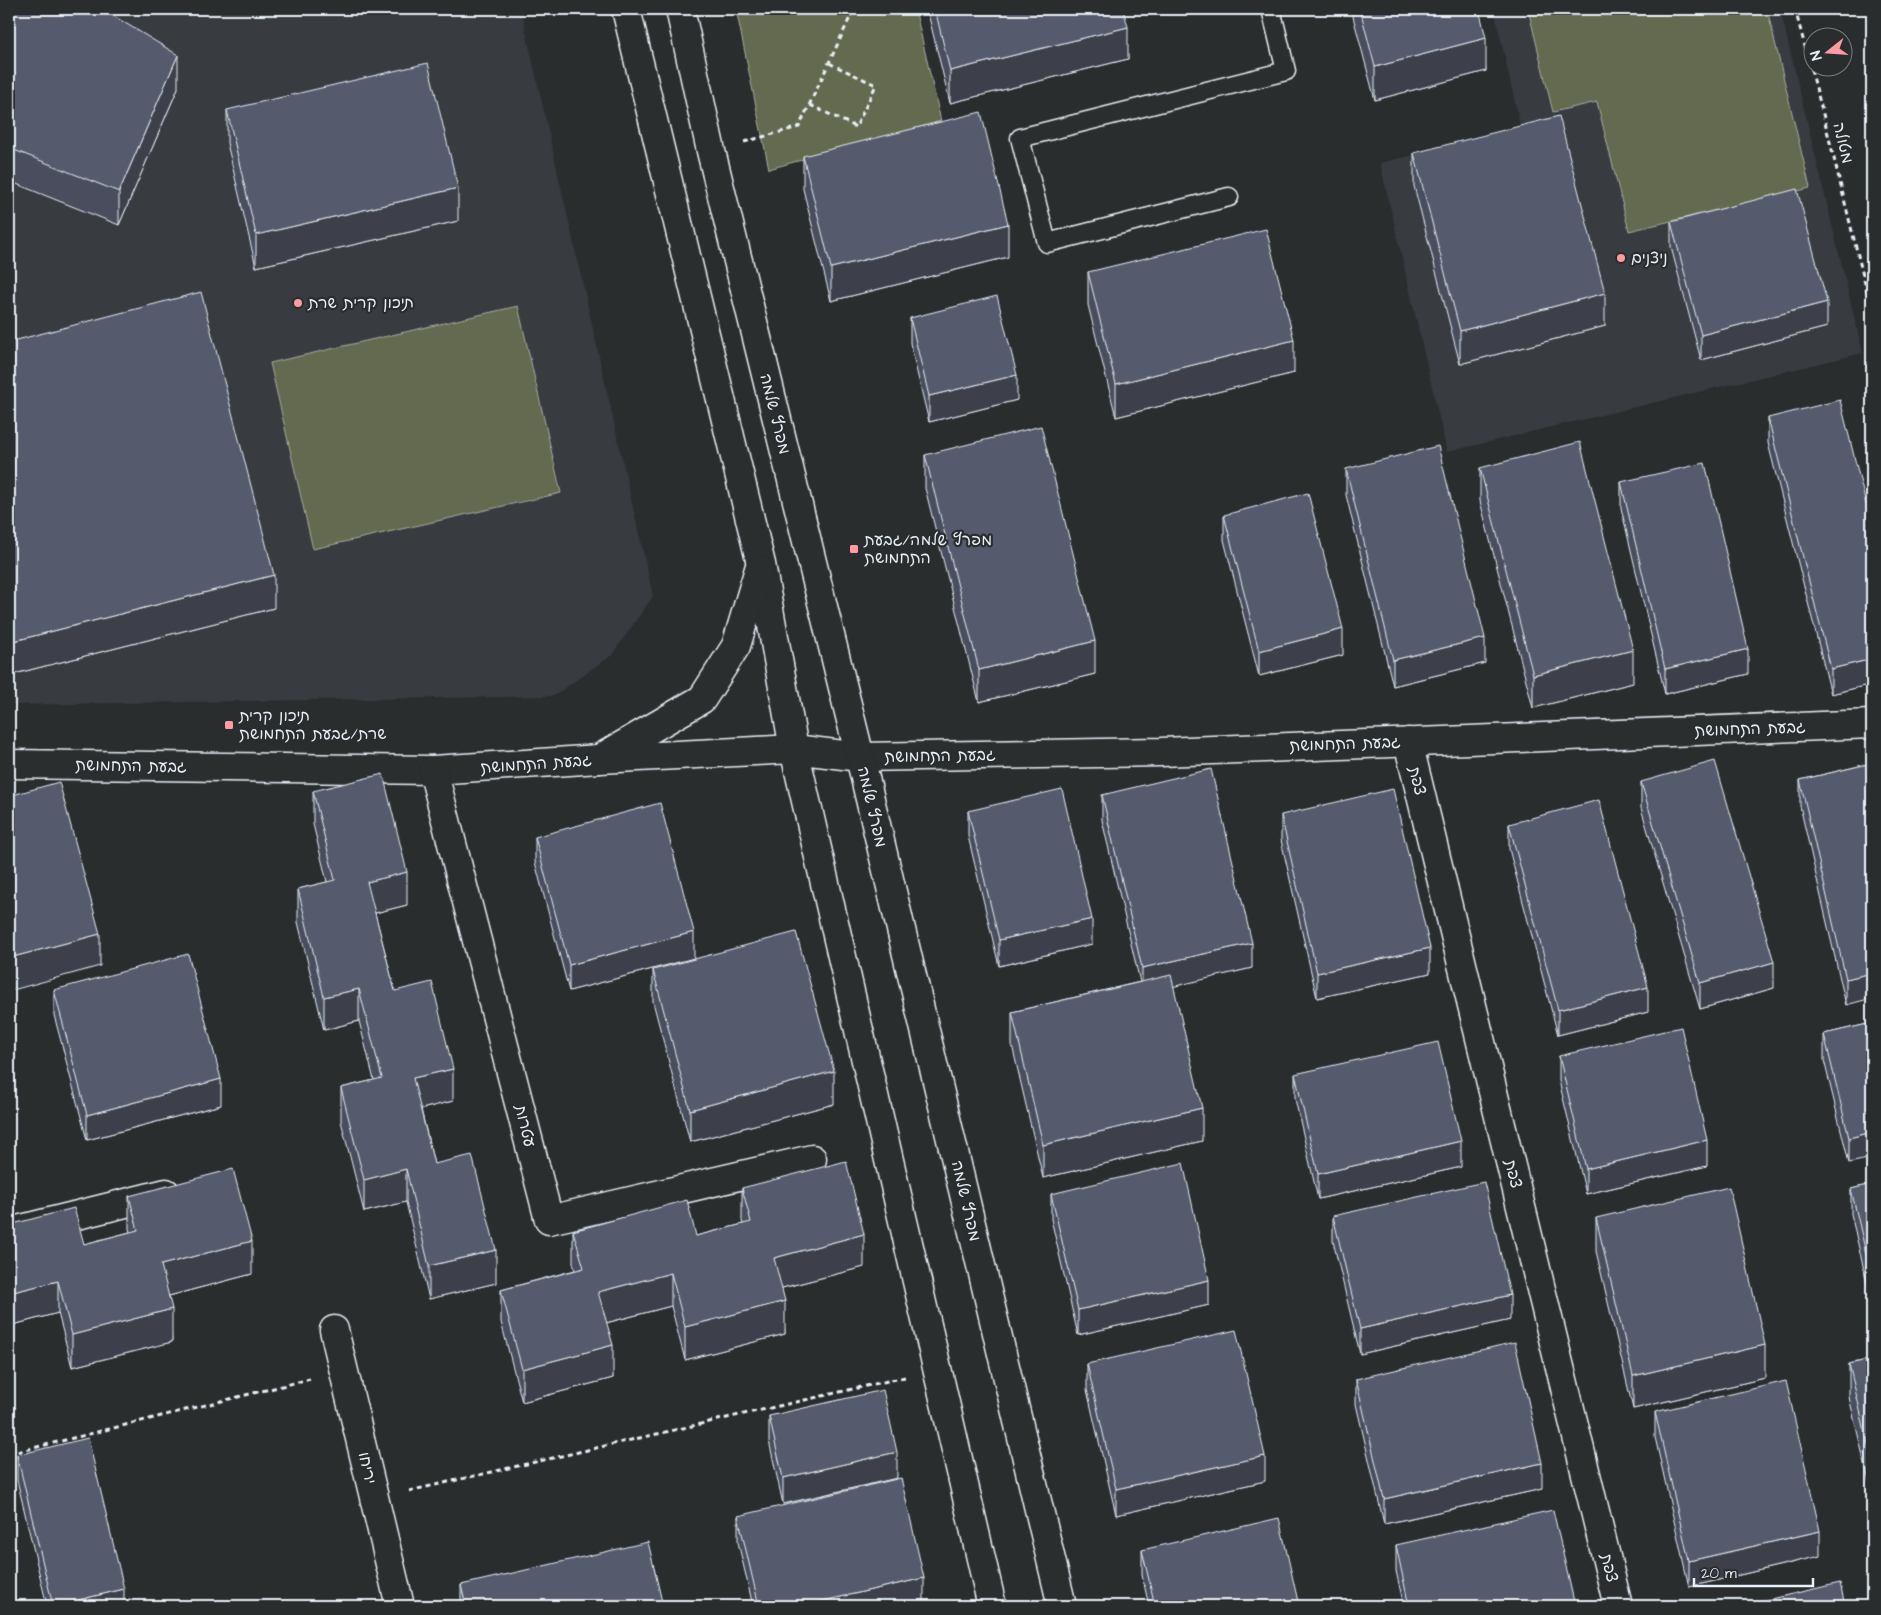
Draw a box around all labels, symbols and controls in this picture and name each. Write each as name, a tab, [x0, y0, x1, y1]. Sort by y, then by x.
north arrow	[1804, 28, 1854, 78]
text: N	[1806, 48, 1827, 63]
street label: מטולה	[1827, 120, 1859, 166]
place label: ניצנים	[1631, 247, 1668, 269]
marker: ניצנים	[1615, 252, 1627, 264]
place label: תיכון קרית שרת	[307, 292, 414, 314]
marker: תיכון קרית שרת	[292, 297, 304, 309]
street label: מפרץ שלמה	[754, 371, 796, 457]
place label: מפרץ שלמה/גבעת התחמושת	[863, 529, 992, 569]
marker: מפרץ שלמה/גבעת התחמושת	[848, 543, 860, 555]
place label: תיכון קרית שרת/גבעת התחמושת	[238, 705, 387, 745]
street label: גבעת התחמושת	[1694, 716, 1806, 742]
marker: תיכון קרית שרת/גבעת התחמושת	[223, 719, 235, 731]
street label: גבעת התחמושת	[1289, 731, 1401, 757]
street label: גבעת התחמושת	[884, 744, 996, 768]
street label: גבעת התחמושת	[480, 749, 593, 779]
street label: גבעת התחמושת	[75, 754, 187, 778]
street label: צפת	[1403, 763, 1431, 798]
street label: מפרץ שלמה	[852, 764, 892, 850]
street label: עטרות	[509, 1102, 541, 1149]
street label: צפת	[1499, 1156, 1527, 1191]
street label: מפרץ שלמה	[946, 1158, 986, 1244]
street label: יריחו	[353, 1450, 381, 1486]
street label: צפת	[1595, 1550, 1623, 1585]
scale bar	[1694, 1555, 1812, 1587]
text: 20 m	[1701, 1563, 1737, 1584]

